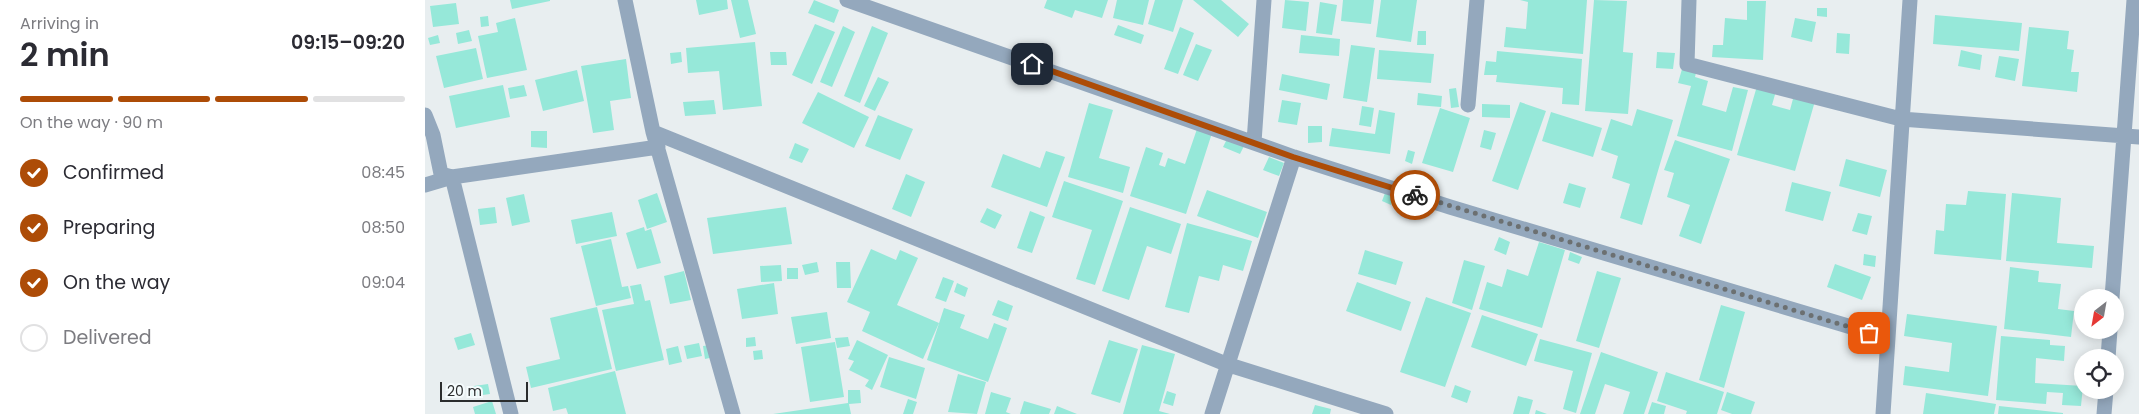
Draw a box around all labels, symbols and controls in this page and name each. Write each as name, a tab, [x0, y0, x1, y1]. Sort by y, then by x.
text: Arriving in	[20, 12, 99, 35]
text: 09:15–09:20	[291, 29, 405, 56]
text: 2 min	[20, 32, 110, 77]
pin	[1011, 43, 1053, 85]
icon: home	[1018, 50, 1046, 78]
text: On the way · 90 m	[20, 111, 163, 134]
icon: check	[20, 159, 48, 187]
text: Confirmed	[63, 159, 164, 186]
text: 08:45	[361, 161, 405, 184]
courier	[1390, 170, 1440, 220]
icon: bike	[1401, 181, 1429, 209]
icon: check	[20, 214, 48, 242]
text: Preparing	[63, 214, 155, 241]
text: 08:50	[361, 216, 405, 239]
icon: check	[20, 269, 48, 297]
text: On the way	[63, 269, 170, 296]
text: 09:04	[361, 271, 405, 294]
north arrow	[2074, 289, 2124, 339]
map controls	[2074, 289, 2124, 399]
pin	[1848, 312, 1890, 354]
icon: bag	[1855, 319, 1883, 347]
text: Delivered	[63, 324, 152, 351]
button: locate	[2074, 349, 2124, 399]
scale bar	[440, 379, 527, 402]
text: 20 m	[447, 381, 482, 401]

